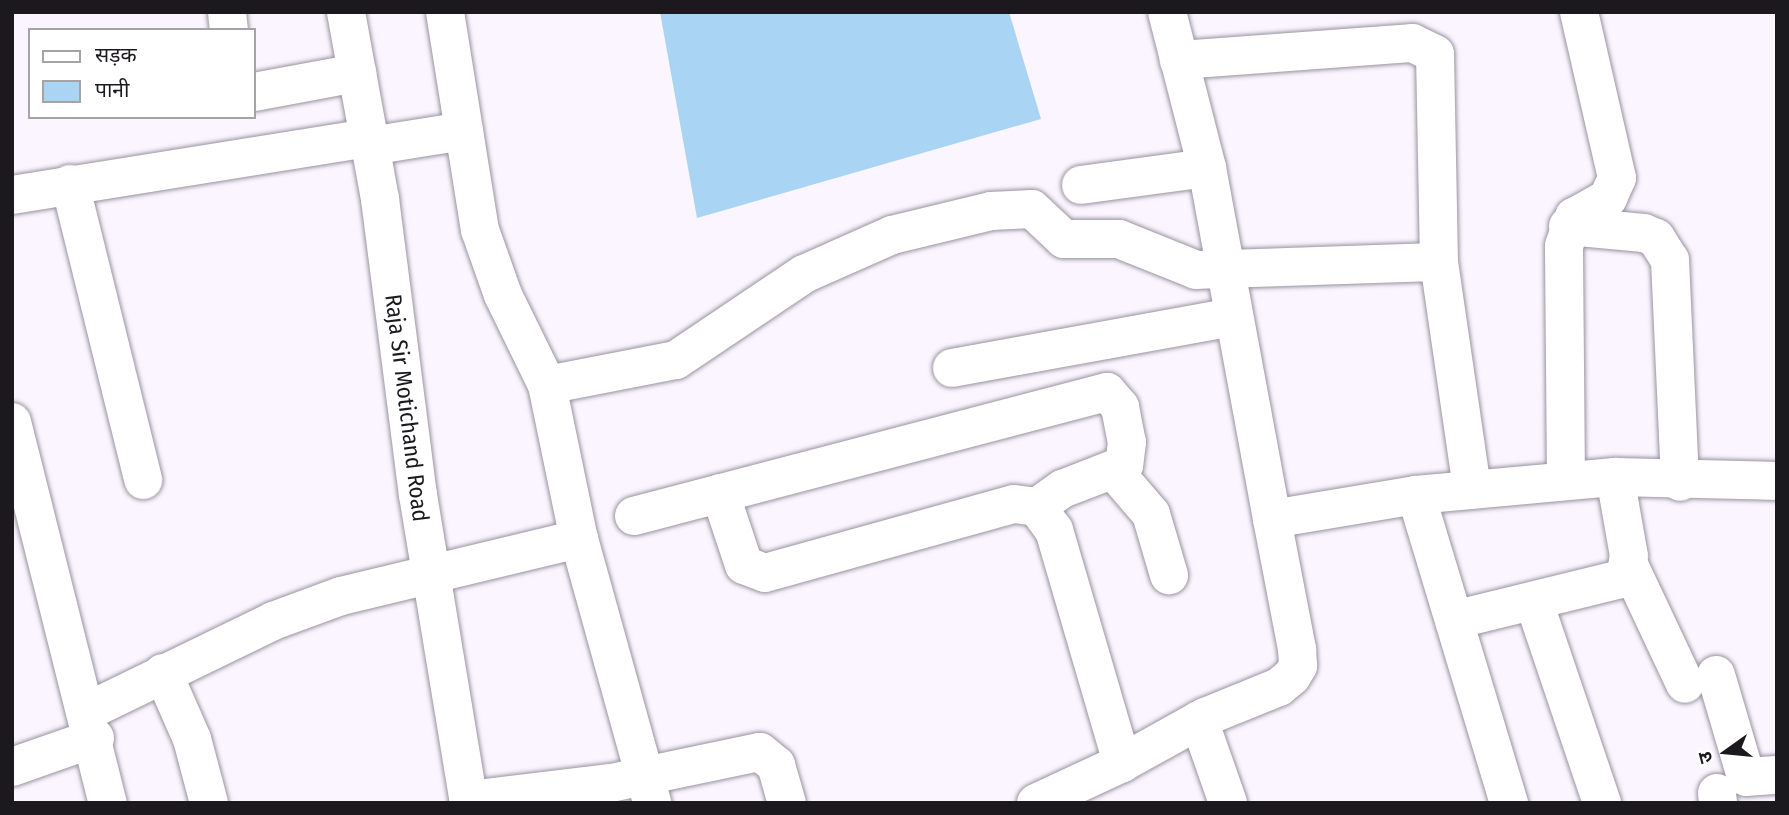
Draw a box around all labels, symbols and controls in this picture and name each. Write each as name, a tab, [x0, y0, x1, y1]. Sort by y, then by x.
legend	[28, 28, 256, 119]
text: सड़क	[95, 42, 137, 68]
text: पानी	[95, 77, 129, 103]
street label: Raja Sir Motichand Road	[379, 293, 435, 523]
north arrow	[1691, 717, 1761, 787]
text: उ	[1693, 749, 1718, 766]

